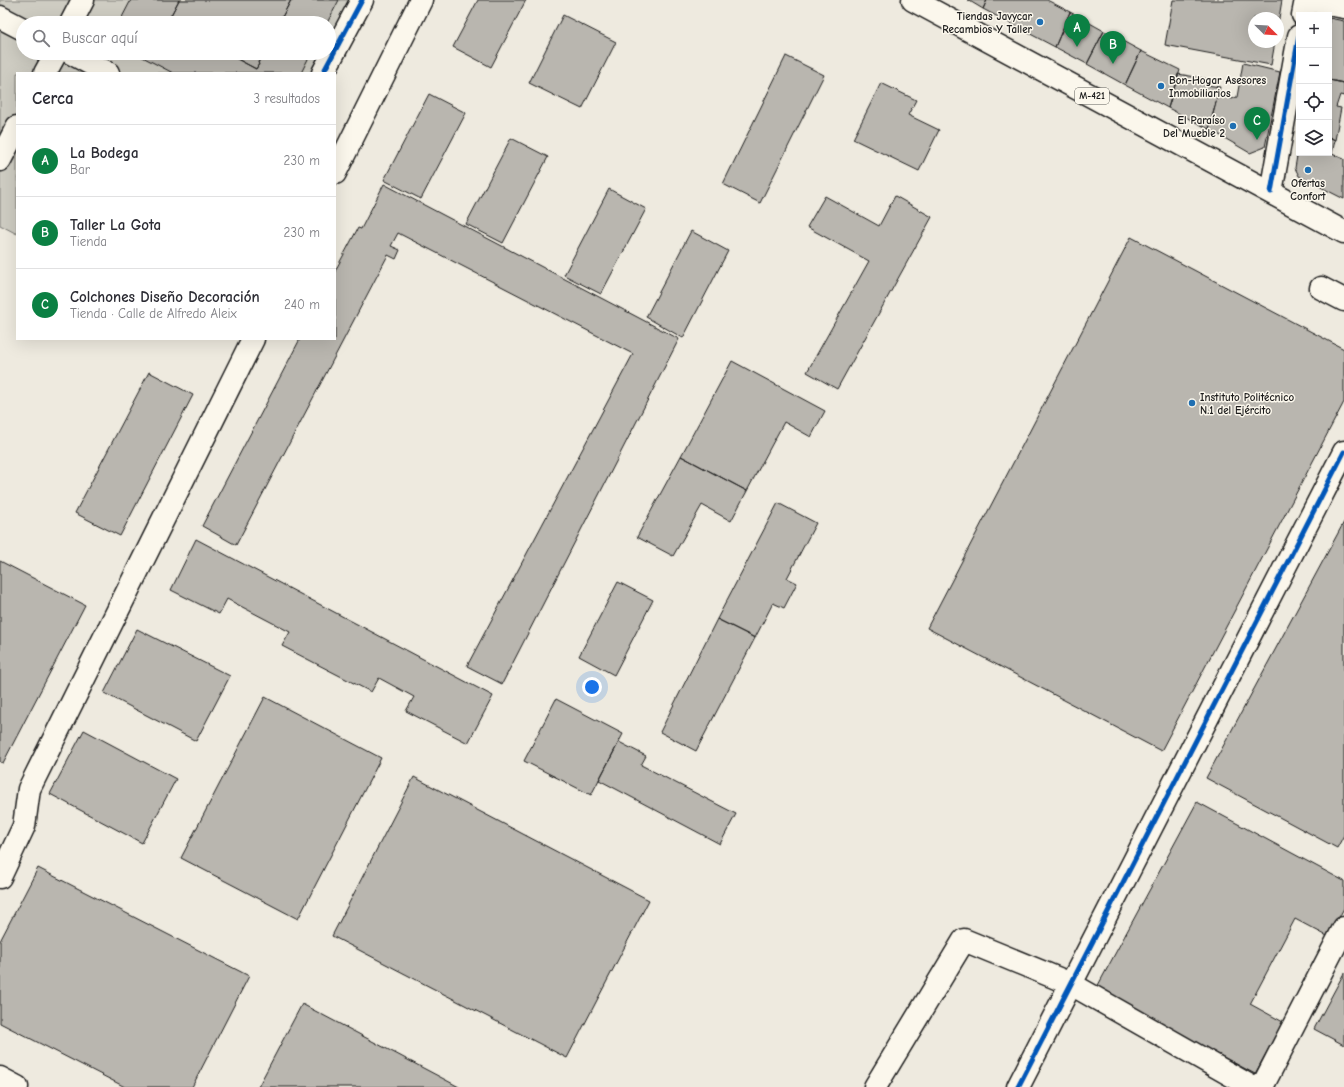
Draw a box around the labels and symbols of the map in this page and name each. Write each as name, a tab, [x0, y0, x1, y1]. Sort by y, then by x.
place label: Tiendas Javycar Recambios Y Taller	[942, 10, 1033, 36]
north arrow	[1248, 12, 1284, 48]
pin: A	[1064, 14, 1090, 47]
marker: Tiendas Javycar Recambios Y Taller	[1035, 17, 1045, 27]
pin: B	[1100, 31, 1126, 64]
place label: Bon-Hogar Asesores Inmobiliarios	[1169, 74, 1266, 100]
marker: Bon-Hogar Asesores Inmobiliarios	[1156, 81, 1166, 91]
road number: M-421	[1075, 88, 1109, 104]
pin: C	[1244, 107, 1270, 140]
place label: El Paraíso Del Mueble 2	[1163, 114, 1226, 140]
marker: El Paraíso Del Mueble 2	[1228, 121, 1238, 131]
marker: Ofertas Confort	[1303, 165, 1313, 175]
place label: Ofertas Confort	[1290, 177, 1326, 203]
place label: Instituto Politécnico N.1 del Ejército	[1200, 391, 1294, 417]
marker: Instituto Politécnico N.1 del Ejército	[1187, 398, 1197, 408]
your location	[582, 677, 602, 697]

